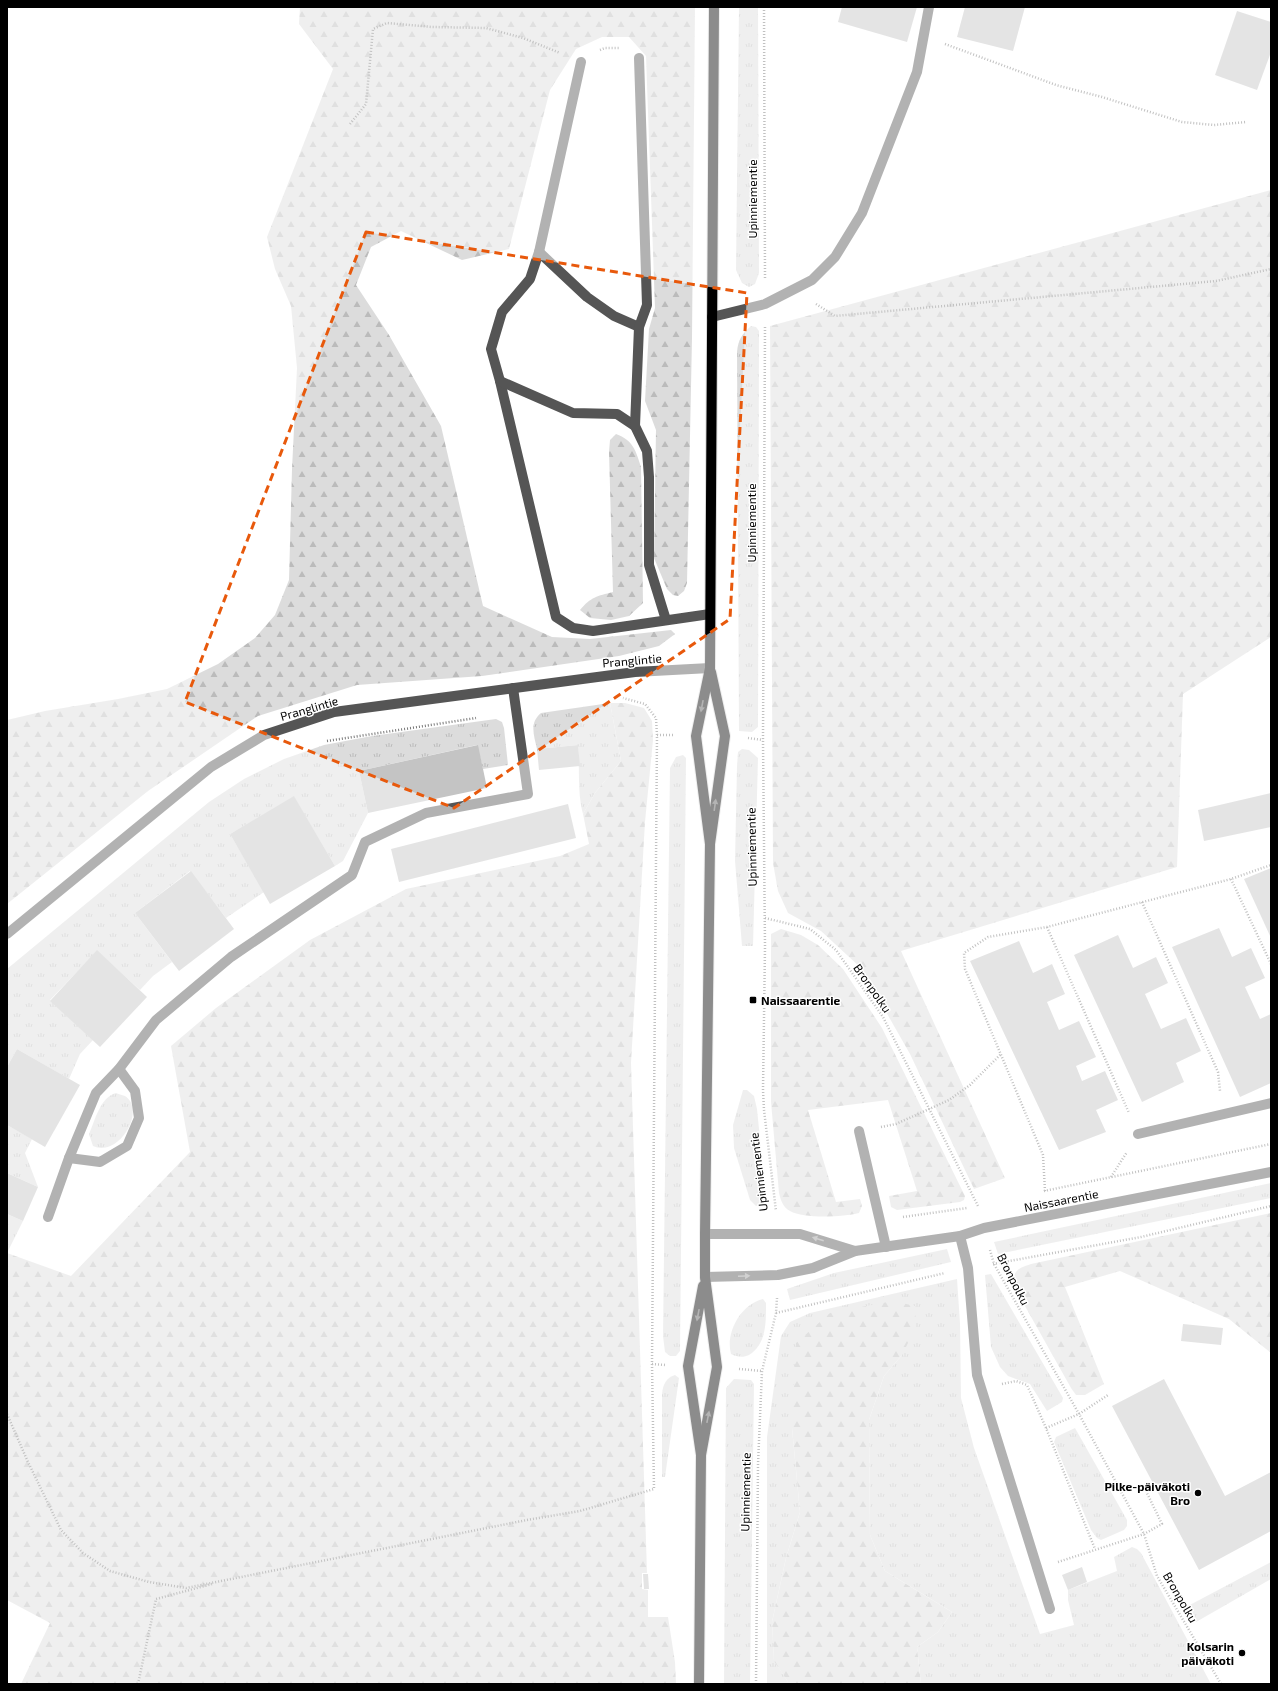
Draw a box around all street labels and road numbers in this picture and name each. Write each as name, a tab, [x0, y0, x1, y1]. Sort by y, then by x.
street label: Upinniementie	[745, 159, 759, 239]
street label: Upinniementie	[744, 483, 758, 563]
street label: Pranglintie	[602, 650, 662, 670]
street label: Pranglintie	[278, 693, 340, 723]
street label: Upinniementie	[743, 807, 759, 887]
street label: Bronpolku	[851, 961, 895, 1015]
street label: Upinniementie	[746, 1132, 770, 1212]
street label: Naissaarentie	[1023, 1186, 1099, 1214]
street label: Bronpolku	[995, 1251, 1033, 1307]
street label: Upinniementie	[737, 1452, 753, 1532]
street label: Bronpolku	[1161, 1569, 1201, 1625]

